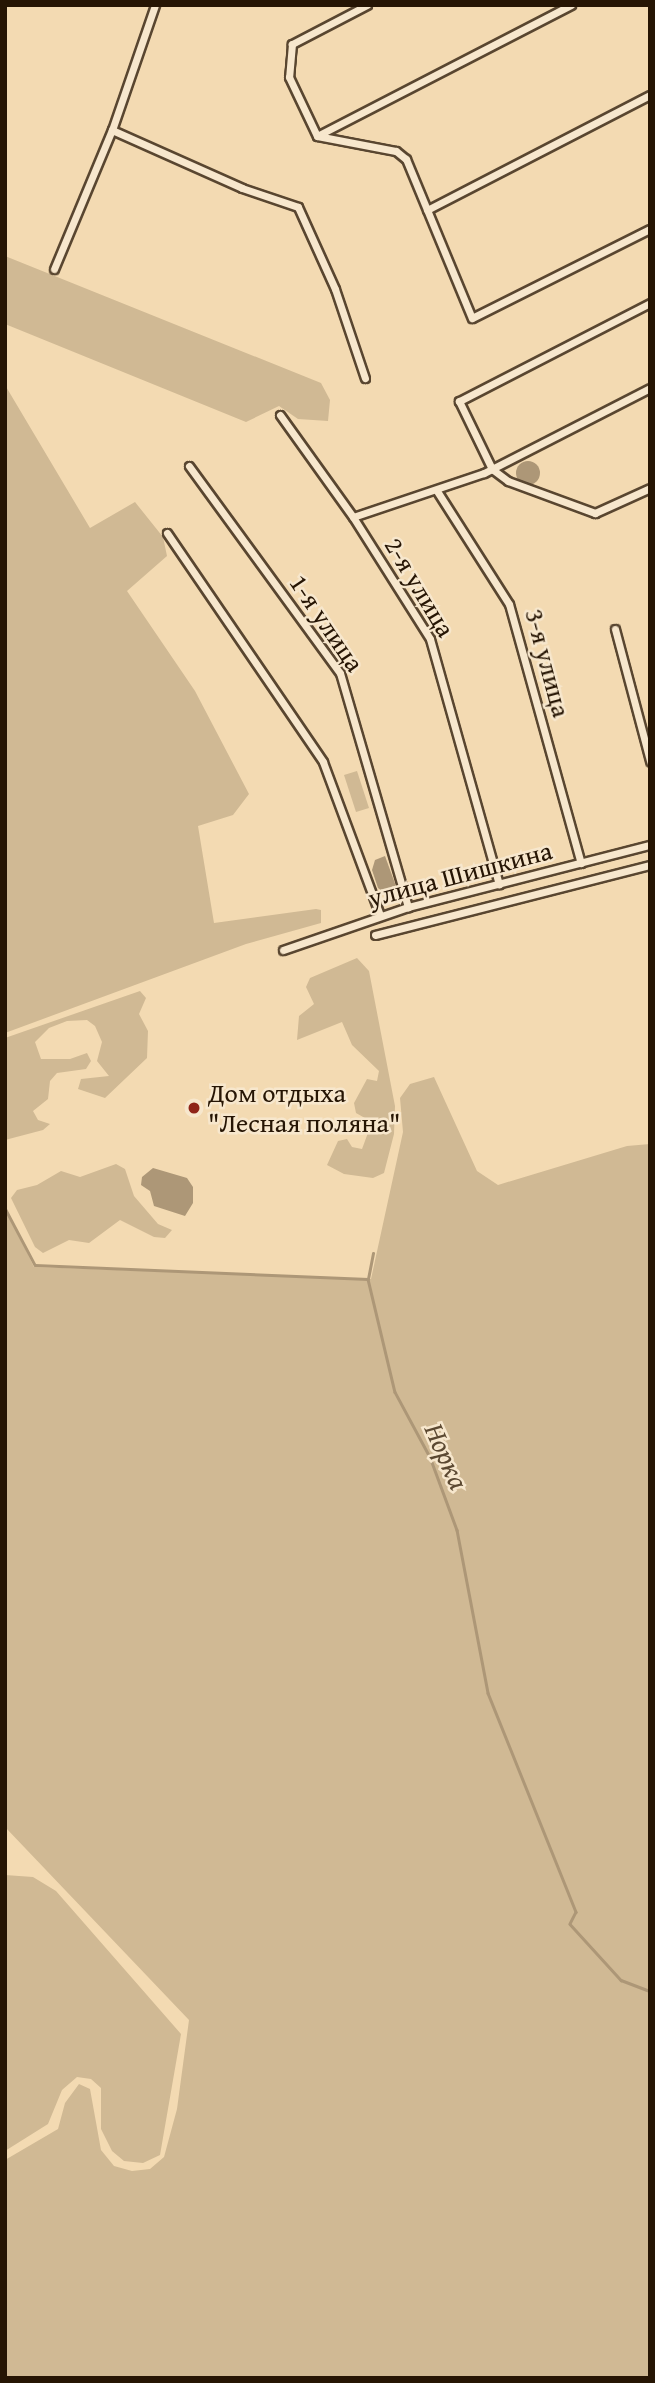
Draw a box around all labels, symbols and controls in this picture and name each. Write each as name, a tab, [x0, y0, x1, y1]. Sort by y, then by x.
street label: 2-я улица	[378, 532, 462, 642]
street label: 1-я улица	[283, 568, 371, 678]
street label: 3-я улица	[519, 606, 577, 720]
street label: улица Шишкина	[365, 834, 555, 914]
place label: Дом отдыха "Лесная поляна"	[208, 1077, 400, 1138]
marker: Дом отдыха "Лесная поляна"	[186, 1100, 202, 1116]
water label: Норка	[418, 1418, 476, 1494]

